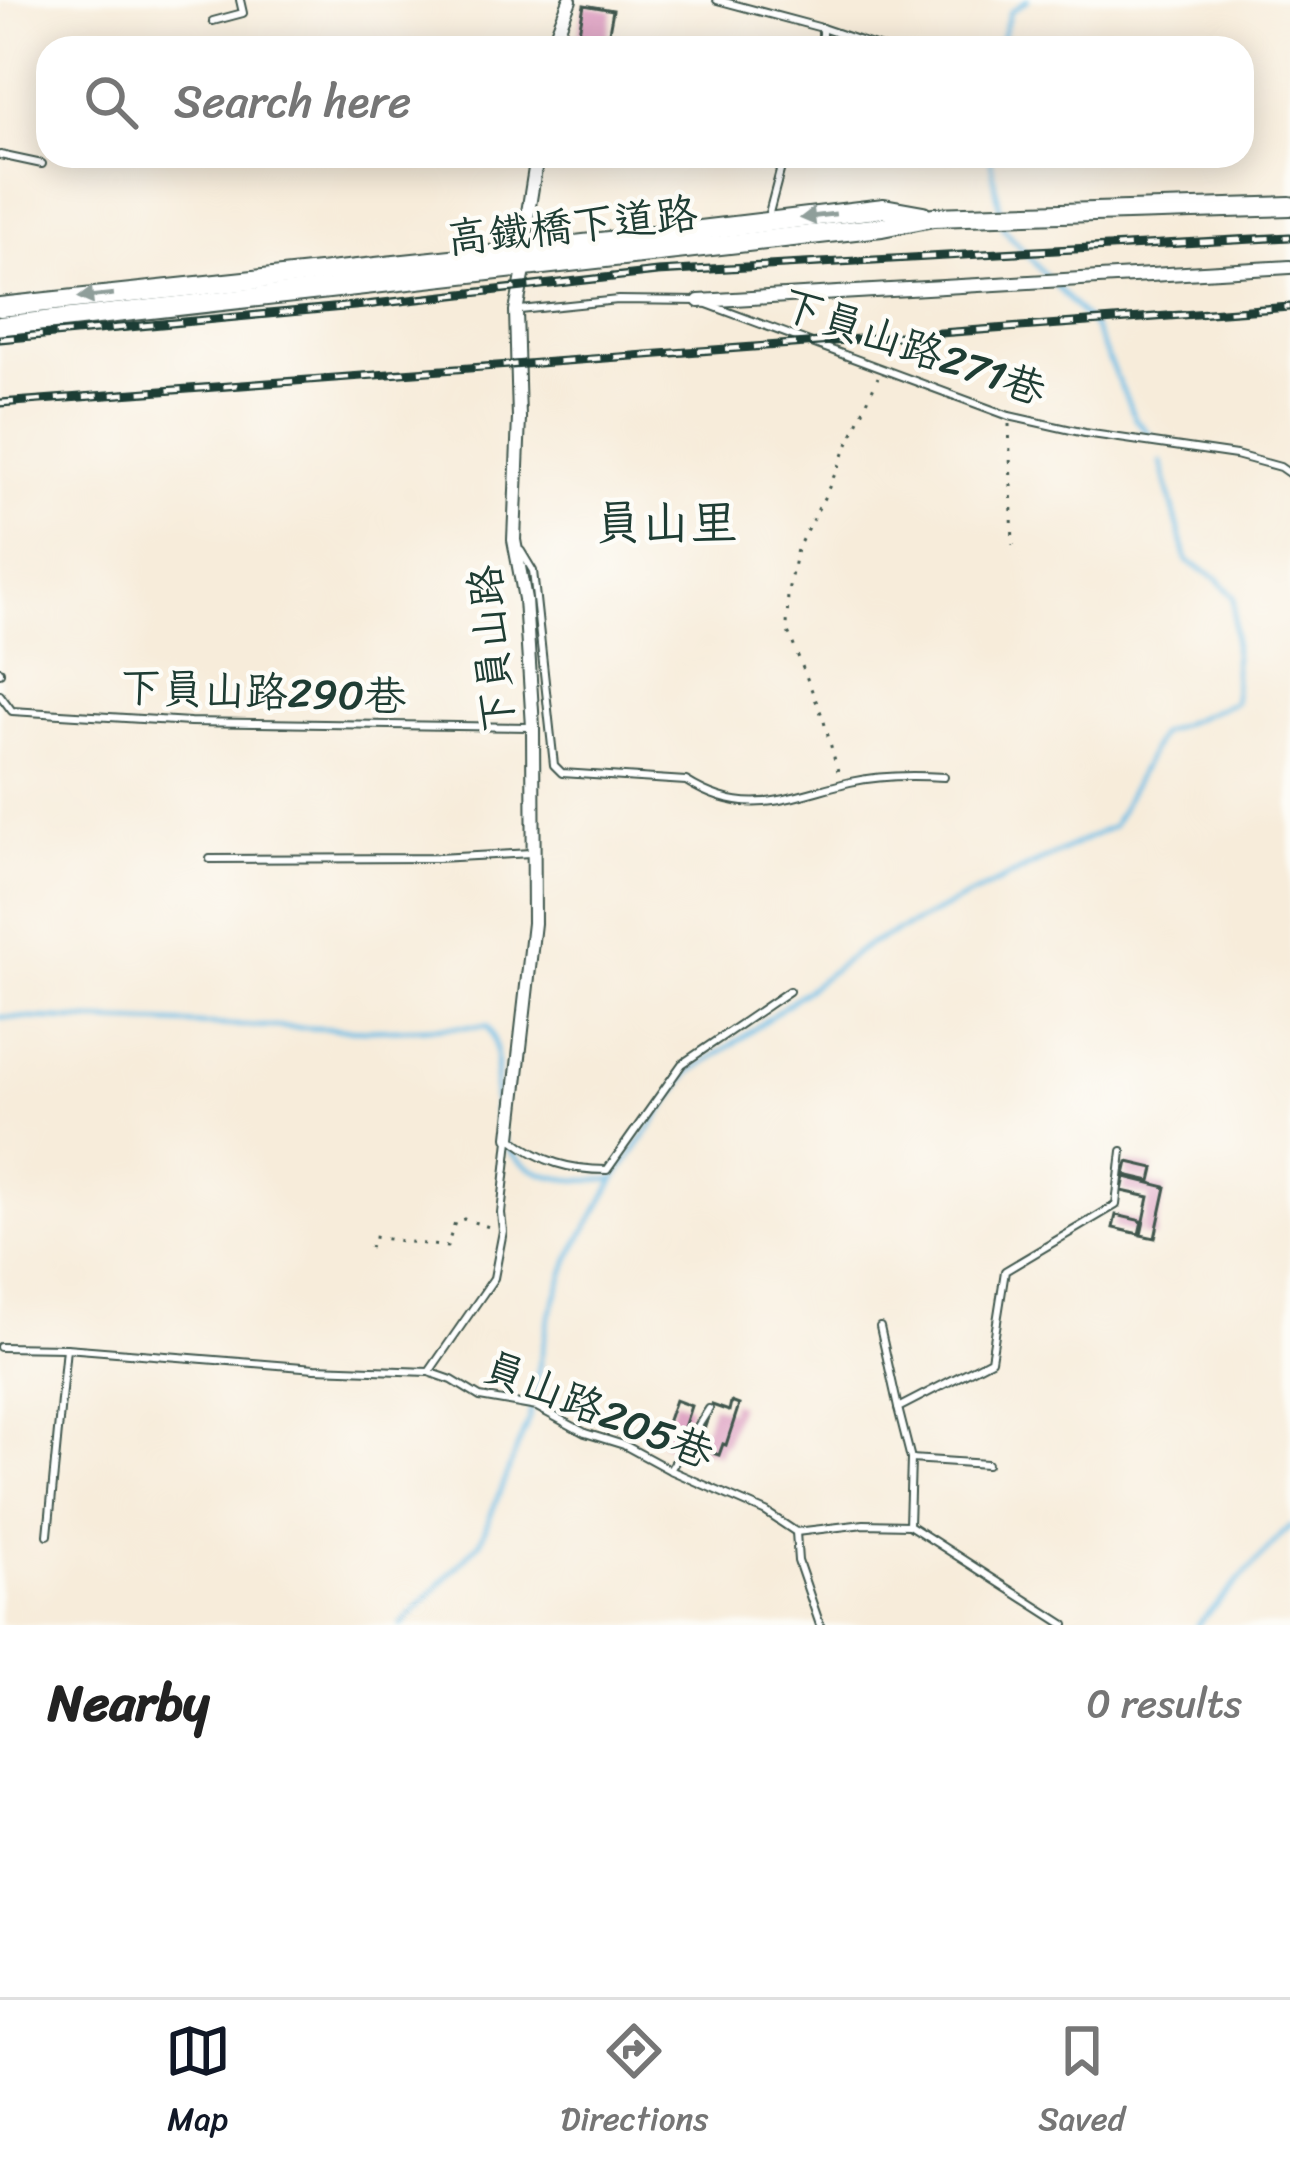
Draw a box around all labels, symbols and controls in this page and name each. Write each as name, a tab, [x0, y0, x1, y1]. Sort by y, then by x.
search box	[36, 36, 1254, 168]
text: Search here	[174, 62, 411, 142]
icon: search	[78, 69, 144, 135]
street label: 高鐵橋下道路	[443, 176, 701, 276]
one-way arrow	[798, 206, 836, 225]
street label: 下員山路271巷	[771, 267, 1056, 427]
one-way arrow	[77, 287, 114, 306]
district label: 員山里	[594, 480, 738, 565]
street label: 下員山路	[448, 562, 536, 736]
street label: 下員山路290巷	[118, 650, 407, 734]
street label: 員山路205巷	[471, 1330, 726, 1490]
text: Nearby	[48, 1658, 209, 1748]
text: 0 results	[1086, 1669, 1242, 1738]
tab: Map	[165, 2018, 231, 2148]
tab: Directions	[561, 2018, 708, 2148]
tab: Saved	[1038, 2018, 1125, 2148]

